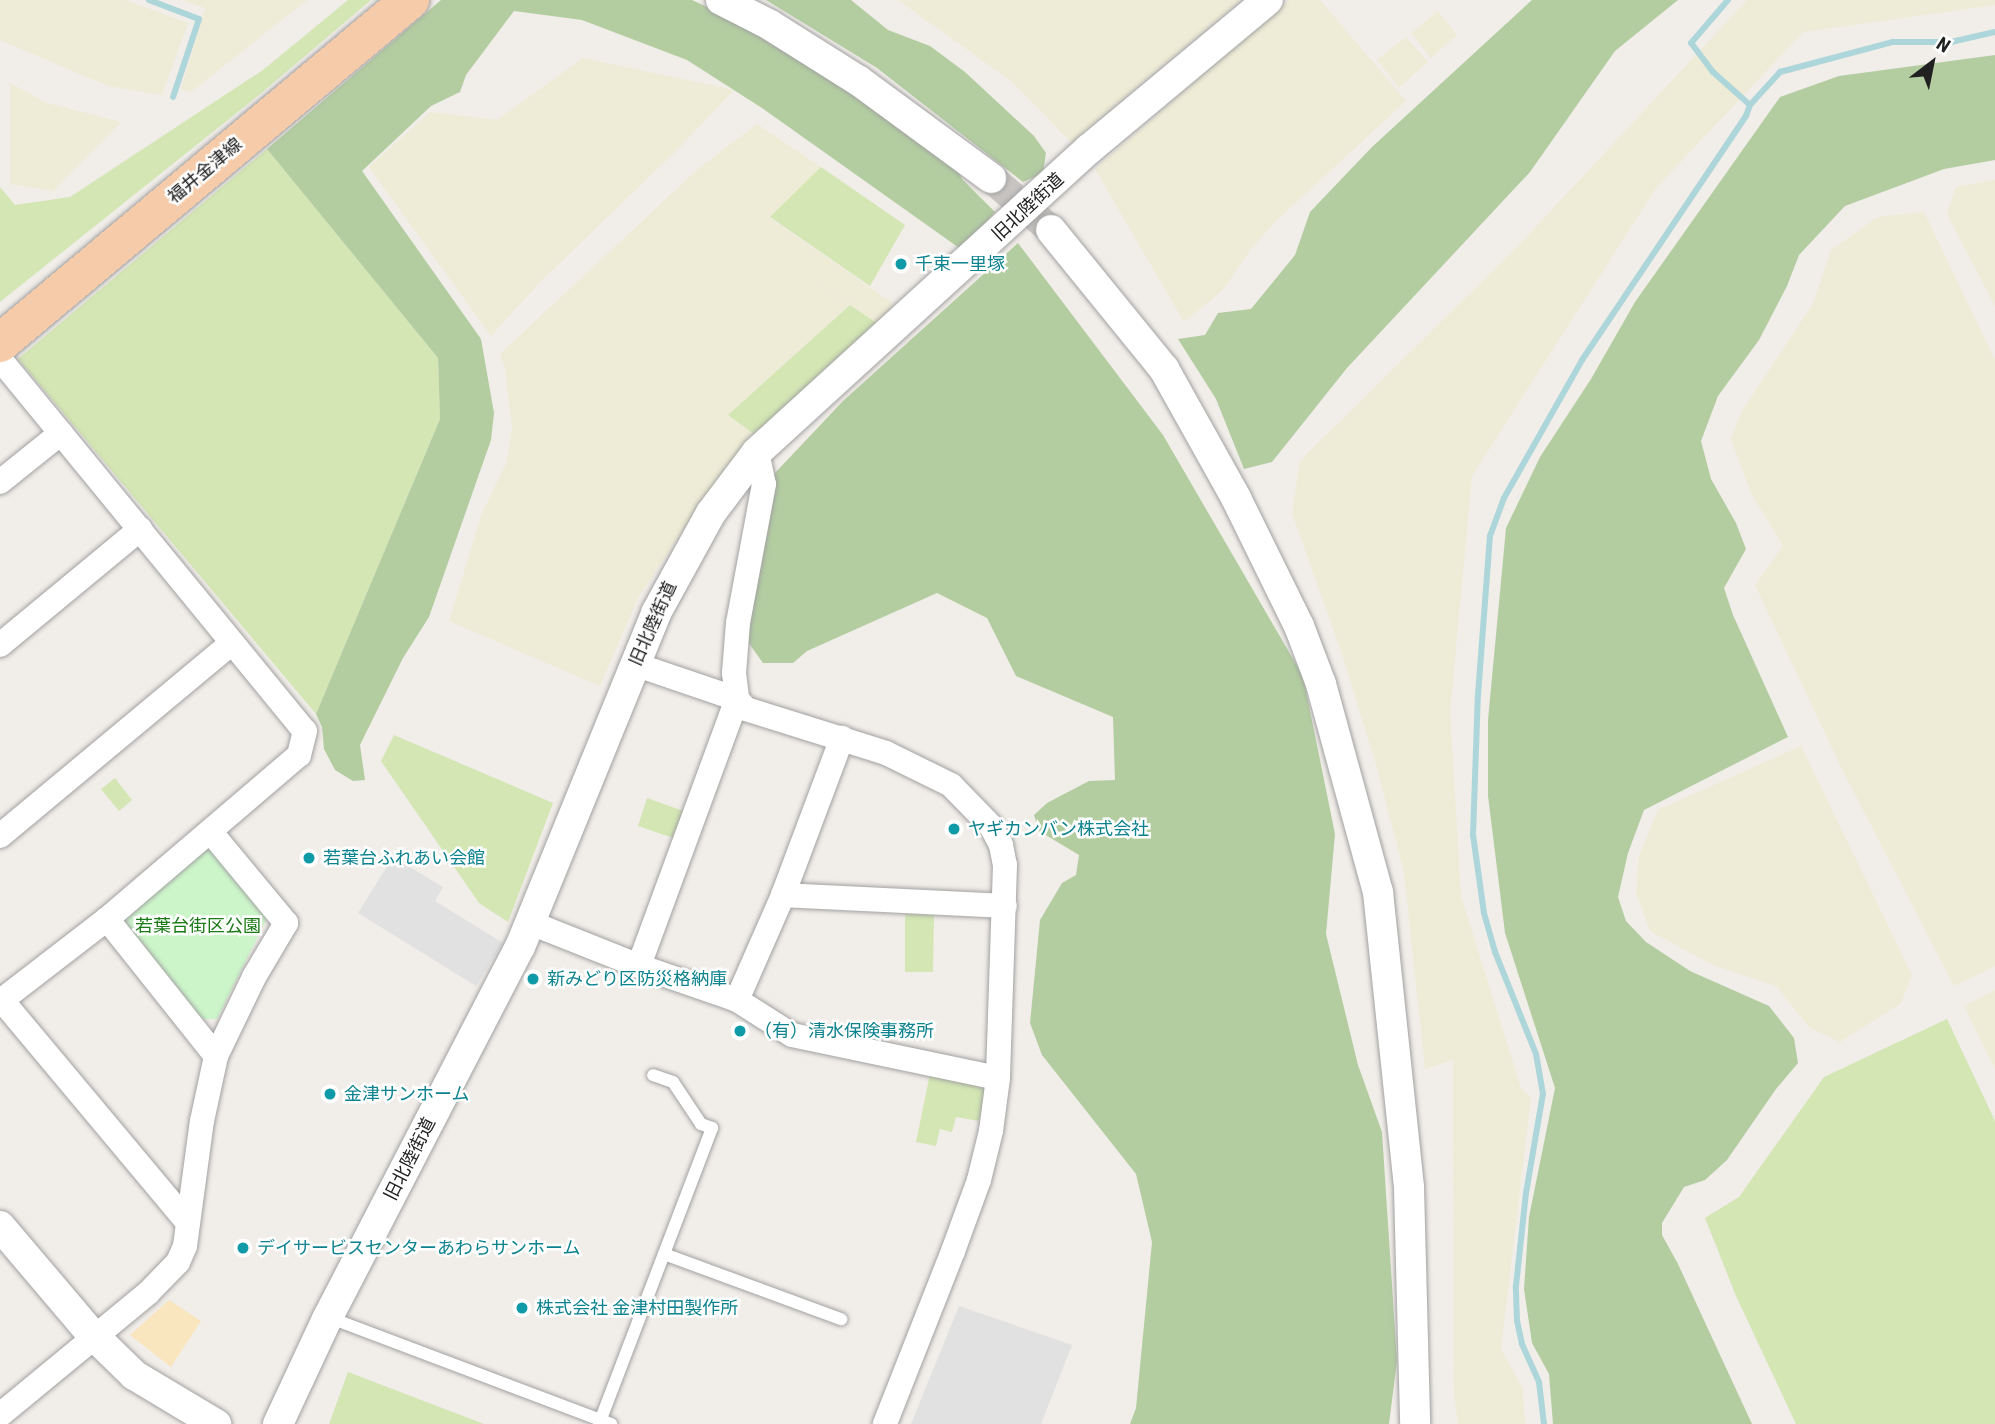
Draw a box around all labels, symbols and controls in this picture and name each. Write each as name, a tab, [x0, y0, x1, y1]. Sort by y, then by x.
north arrow	[1897, 28, 1967, 98]
text: N	[1932, 32, 1954, 58]
street label: 福井金津線	[164, 134, 246, 208]
street label: 旧北陸街道	[988, 168, 1068, 246]
place label: 千束一里塚	[915, 253, 1005, 275]
marker: 千束一里塚	[893, 256, 909, 272]
street label: 旧北陸街道	[625, 578, 681, 670]
place label: ヤギカンバン株式会社	[968, 818, 1148, 840]
marker: ヤギカンバン株式会社	[946, 821, 962, 837]
place label: 若葉台ふれあい会館	[323, 847, 485, 869]
marker: 若葉台ふれあい会館	[301, 850, 317, 866]
park label: 若葉台街区公園	[135, 915, 261, 937]
place label: 新みどり区防災格納庫	[547, 968, 727, 990]
marker: 新みどり区防災格納庫	[525, 971, 541, 987]
place label: （有）清水保険事務所	[754, 1020, 934, 1042]
marker: （有）清水保険事務所	[732, 1023, 748, 1039]
place label: 金津サンホーム	[344, 1083, 470, 1105]
marker: 金津サンホーム	[322, 1086, 338, 1102]
street label: 旧北陸街道	[380, 1114, 440, 1204]
place label: デイサービスセンターあわらサンホーム	[257, 1237, 581, 1259]
marker: デイサービスセンターあわらサンホーム	[235, 1240, 251, 1256]
place label: 株式会社 金津村田製作所	[536, 1297, 738, 1319]
marker: 株式会社 金津村田製作所	[514, 1300, 530, 1316]

